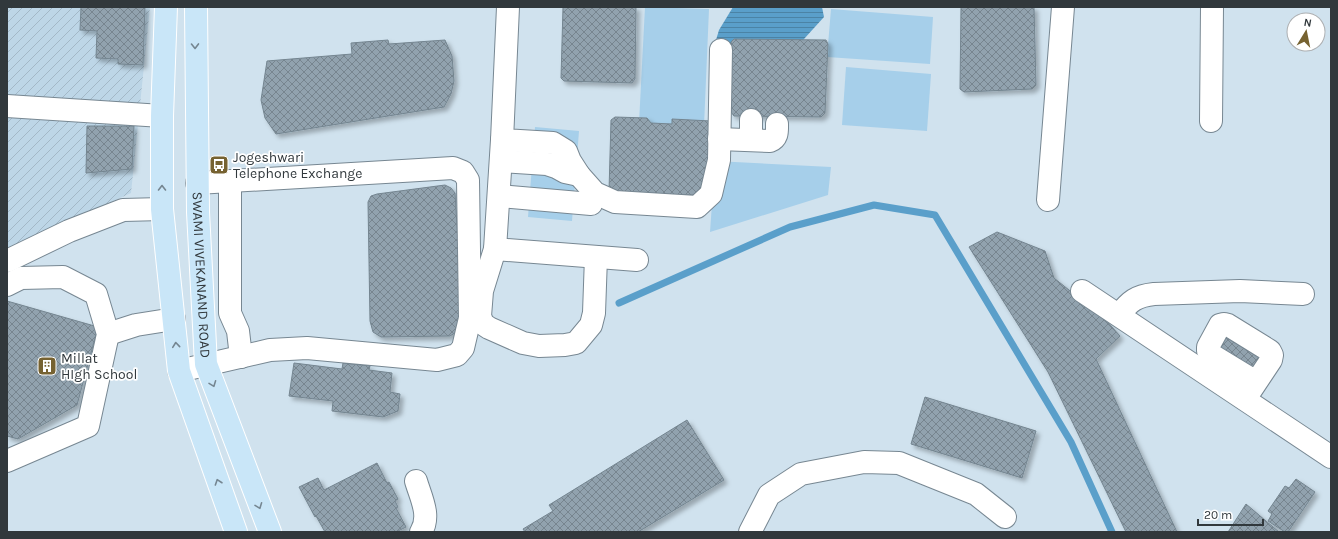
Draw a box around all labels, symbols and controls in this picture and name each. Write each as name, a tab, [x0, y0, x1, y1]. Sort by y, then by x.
north arrow	[1286, 12, 1326, 52]
text: N	[1303, 16, 1313, 30]
one-way arrow	[191, 43, 199, 49]
place label: Jogeshwari Telephone Exchange	[233, 149, 362, 182]
bus stop icon: Jogeshwari Telephone Exchange	[208, 154, 230, 176]
one-way arrow	[158, 185, 166, 191]
street label: SWAMI VIVEKANAND ROAD	[189, 192, 214, 358]
one-way arrow	[172, 342, 181, 348]
place label: Millat HIgh School	[61, 350, 137, 383]
building icon: Millat HIgh School	[36, 355, 58, 377]
one-way arrow	[209, 381, 217, 388]
one-way arrow	[215, 479, 223, 486]
scale bar	[1198, 501, 1263, 527]
one-way arrow	[254, 503, 262, 510]
text: 20 m	[1204, 508, 1232, 522]

